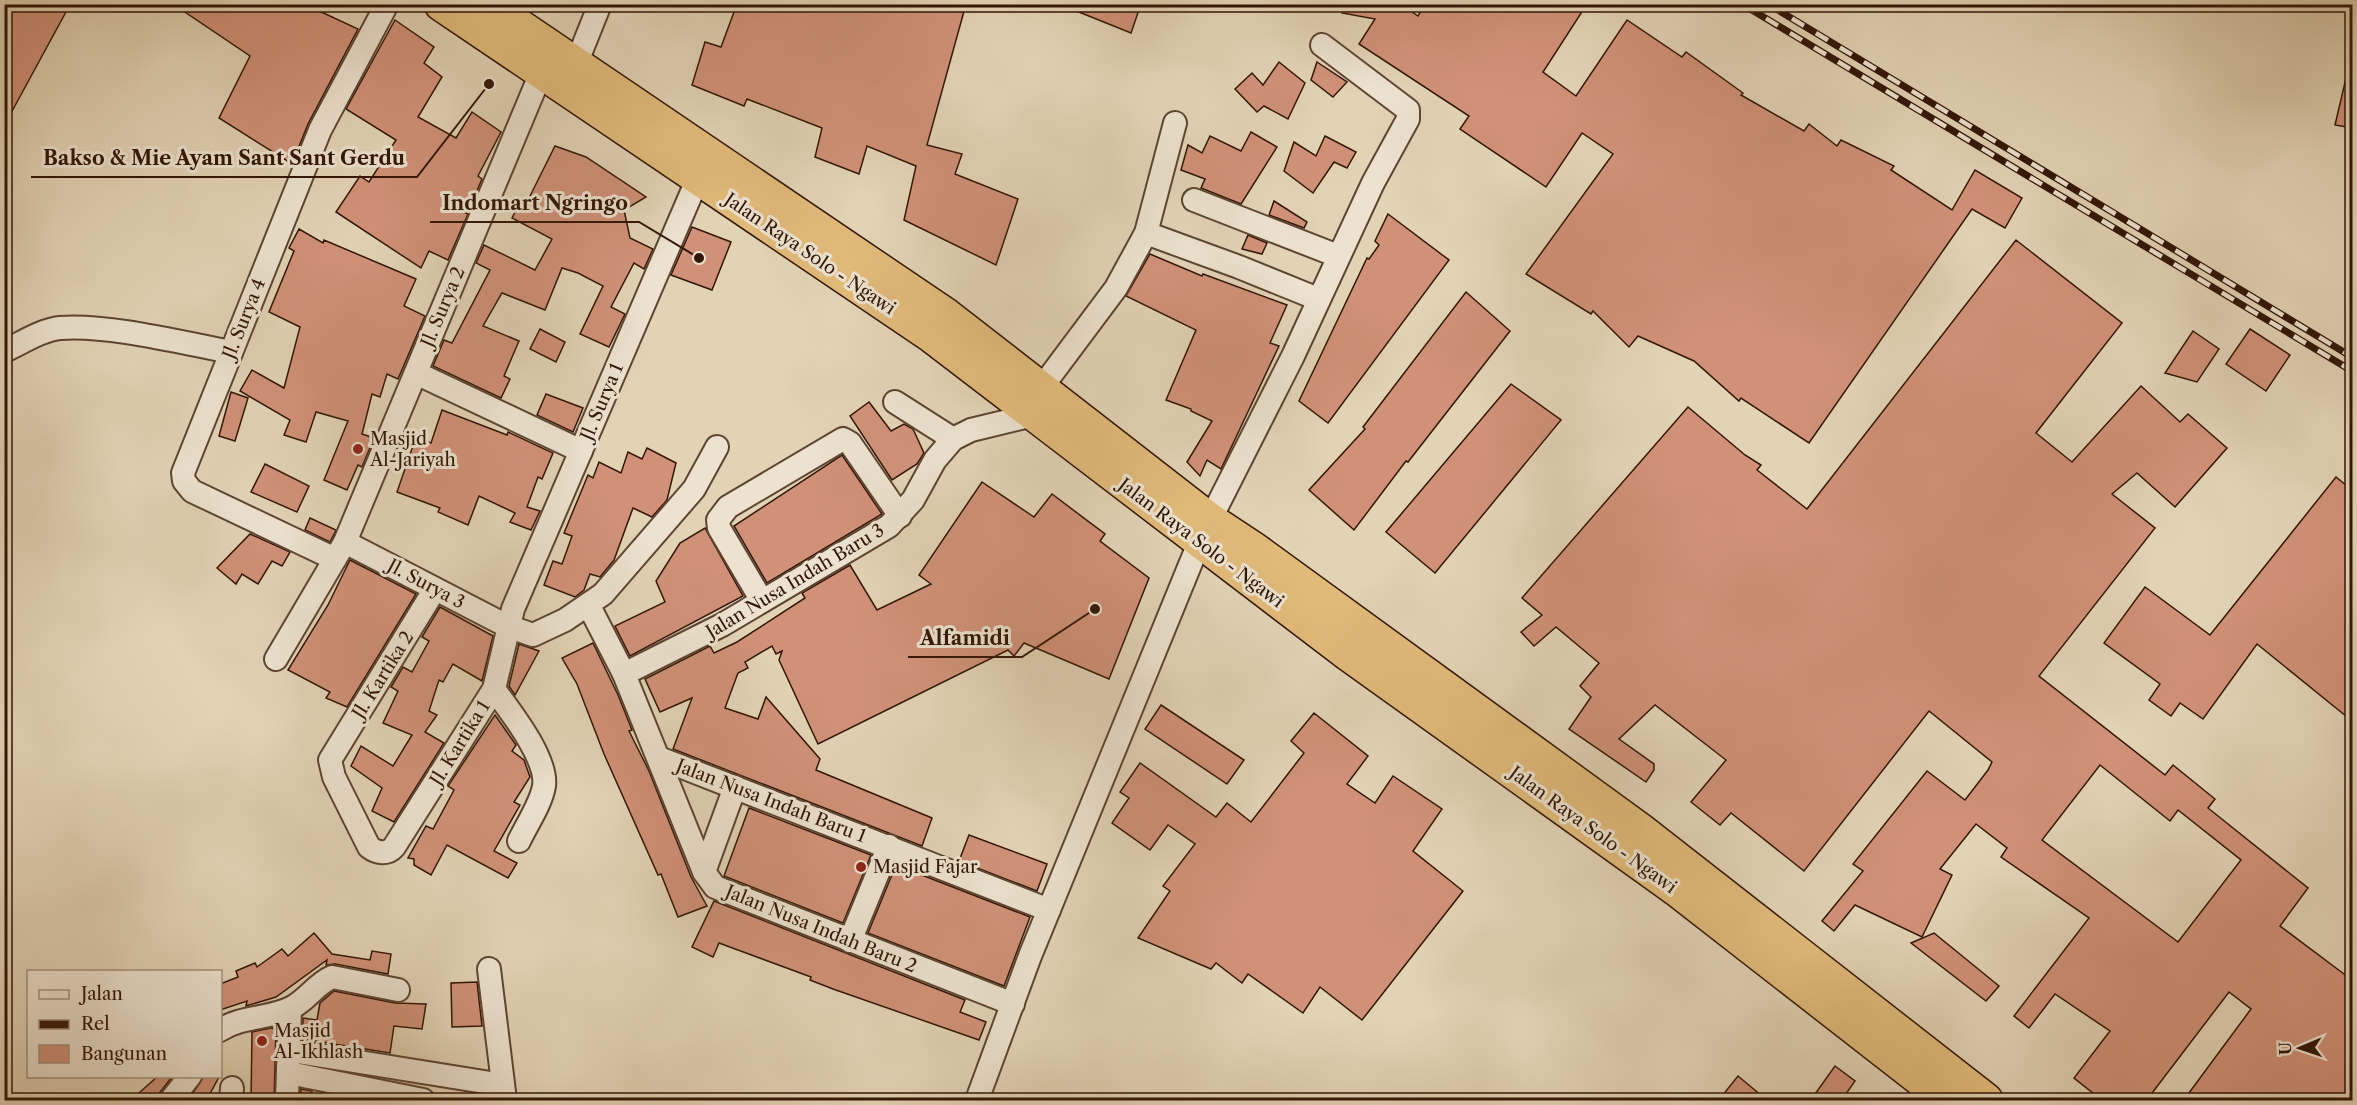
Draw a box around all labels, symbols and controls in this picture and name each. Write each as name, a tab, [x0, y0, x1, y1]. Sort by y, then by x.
callout: Bakso & Mie Ayam Sant Sant Gerdu	[31, 139, 417, 177]
text: Bakso & Mie Ayam Sant Sant Gerdu	[43, 146, 405, 170]
callout: Indomart Ngringo	[430, 184, 639, 222]
street label: Jalan Raya Solo - Ngawi	[718, 187, 900, 320]
text: Indomart Ngringo	[442, 191, 628, 215]
street label: Jl. Surya 2	[415, 264, 470, 353]
street label: Jl. Surya 4	[217, 276, 270, 365]
street label: Jl. Surya 1	[575, 360, 628, 447]
place label: Masjid Al-Jariyah	[369, 428, 456, 471]
marker: Masjid Al-Jariyah	[351, 442, 365, 456]
street label: Jalan Raya Solo - Ngawi	[1111, 472, 1289, 613]
street label: Jalan Nusa Indah Baru 3	[699, 519, 888, 645]
street label: Jl. Surya 3	[381, 553, 468, 614]
callout: Alfamidi	[908, 619, 1022, 657]
text: Alfamidi	[919, 626, 1010, 650]
street label: Jl. Kartika 2	[346, 627, 419, 725]
street label: Jl. Kartika 1	[424, 696, 495, 792]
street label: Jalan Nusa Indah Baru 1	[670, 754, 869, 848]
street label: Jalan Raya Solo - Ngawi	[1503, 760, 1681, 898]
place label: Masjid Fajar	[873, 856, 978, 878]
marker: Masjid Fajar	[854, 860, 868, 874]
street label: Jalan Nusa Indah Baru 2	[719, 879, 920, 977]
legend	[27, 970, 222, 1078]
text: Jalan	[78, 983, 123, 1005]
text: Rel	[81, 1013, 110, 1035]
north arrow	[2270, 1018, 2330, 1078]
place label: Masjid Al-Ikhlash	[273, 1020, 363, 1063]
marker: Masjid Al-Ikhlash	[255, 1034, 269, 1048]
text: U	[2275, 1042, 2295, 1055]
text: Bangunan	[81, 1043, 167, 1065]

